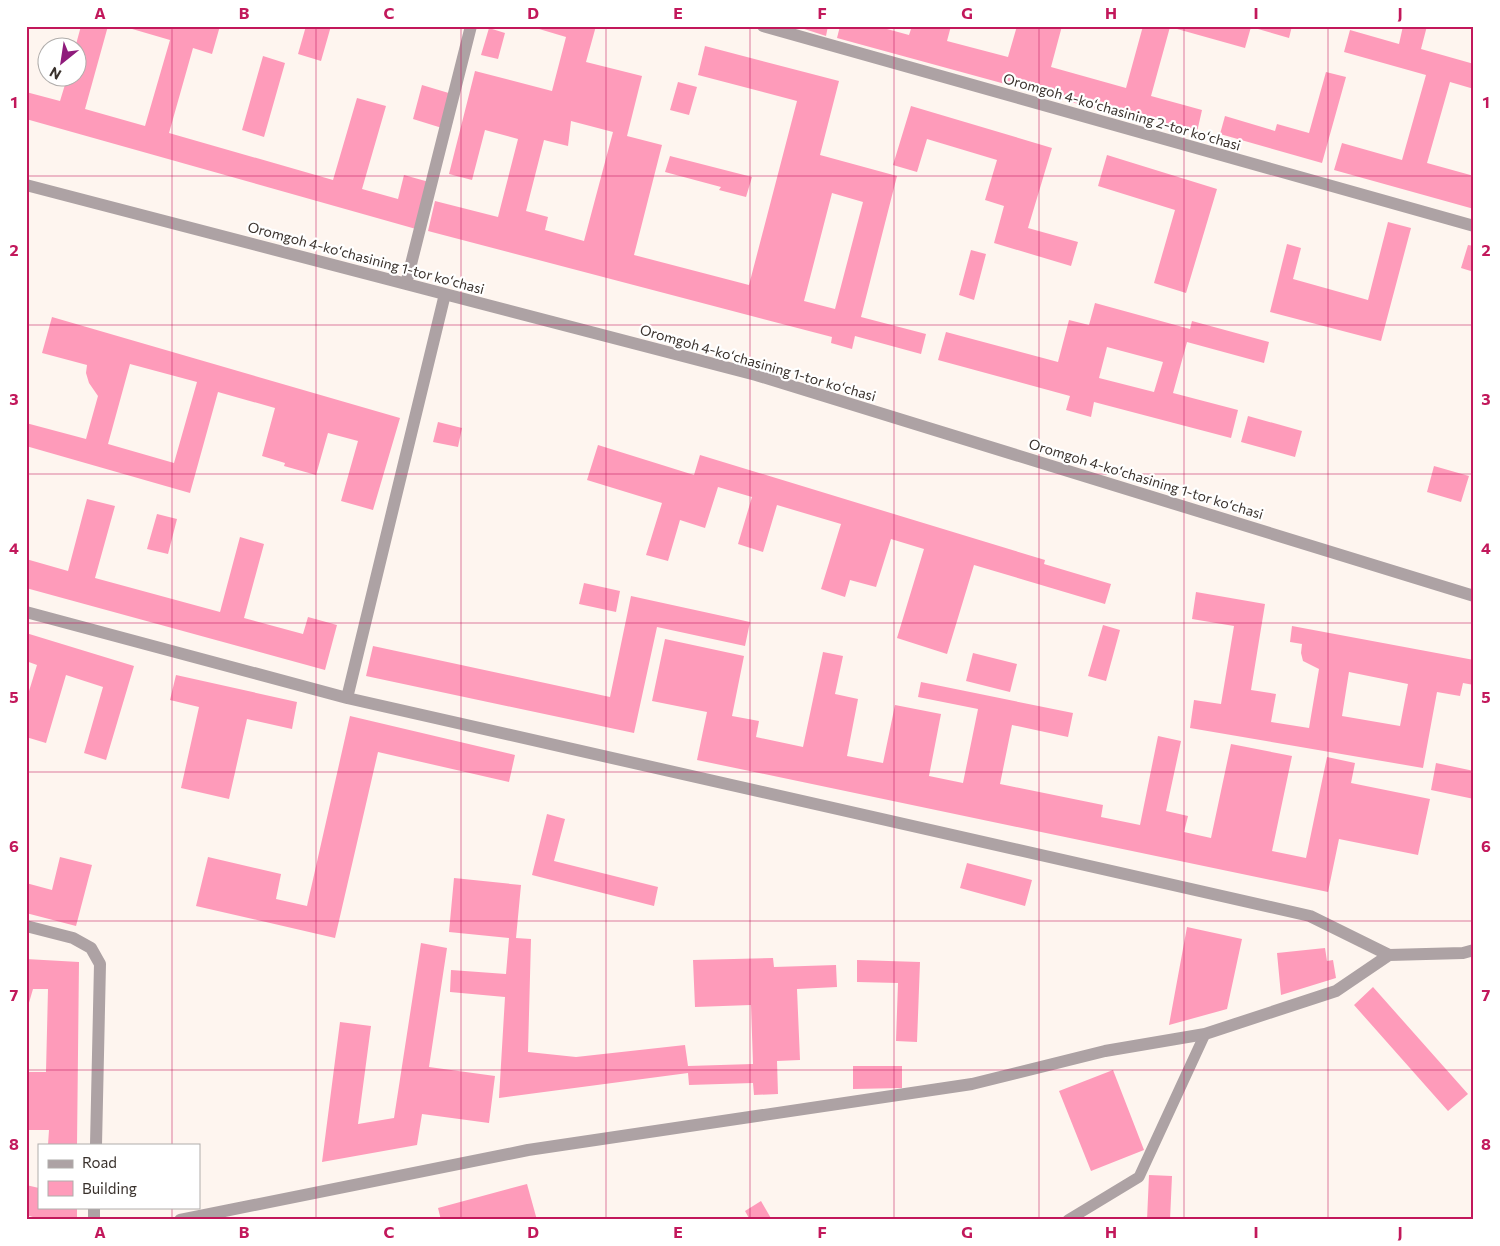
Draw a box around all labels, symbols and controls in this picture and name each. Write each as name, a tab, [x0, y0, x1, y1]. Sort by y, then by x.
text: A	[94, 3, 106, 22]
text: B	[239, 3, 250, 22]
text: C	[384, 3, 395, 22]
text: D	[527, 3, 539, 22]
text: E	[673, 3, 683, 22]
text: F	[817, 3, 827, 22]
text: G	[961, 3, 973, 22]
text: H	[1105, 3, 1117, 22]
text: I	[1253, 3, 1259, 22]
text: J	[1397, 3, 1403, 22]
north arrow	[38, 38, 88, 88]
text: N	[46, 64, 64, 84]
street label: Oromgoh 4-koʻchasining 2-tor koʻchasi	[1001, 69, 1243, 154]
text: 1	[10, 92, 18, 111]
text: 1	[1482, 92, 1490, 111]
street label: Oromgoh 4-koʻchasining 1-tor koʻchasi	[246, 218, 486, 297]
text: 2	[9, 240, 19, 259]
text: 2	[1481, 240, 1491, 259]
street label: Oromgoh 4-koʻchasining 1-tor koʻchasi	[638, 321, 878, 404]
text: 3	[9, 389, 19, 408]
text: 3	[1481, 389, 1491, 408]
street label: Oromgoh 4-koʻchasining 1-tor koʻchasi	[1027, 435, 1266, 522]
text: 4	[9, 538, 19, 557]
text: 4	[1481, 538, 1491, 557]
text: 5	[9, 687, 19, 706]
text: 5	[1481, 687, 1491, 706]
text: 6	[9, 836, 19, 855]
text: 6	[1481, 836, 1491, 855]
text: 7	[10, 985, 19, 1004]
text: 7	[1482, 985, 1491, 1004]
text: 8	[9, 1134, 19, 1153]
text: 8	[1481, 1134, 1491, 1153]
legend	[38, 1144, 200, 1208]
text: Road	[82, 1153, 117, 1171]
text: Building	[82, 1179, 137, 1197]
text: A	[94, 1222, 106, 1241]
text: B	[239, 1222, 250, 1241]
text: C	[384, 1222, 395, 1241]
text: D	[527, 1222, 539, 1241]
text: E	[673, 1222, 683, 1241]
text: F	[817, 1222, 827, 1241]
text: G	[961, 1222, 973, 1241]
text: H	[1105, 1222, 1117, 1241]
text: I	[1253, 1222, 1259, 1241]
text: J	[1397, 1222, 1403, 1241]

